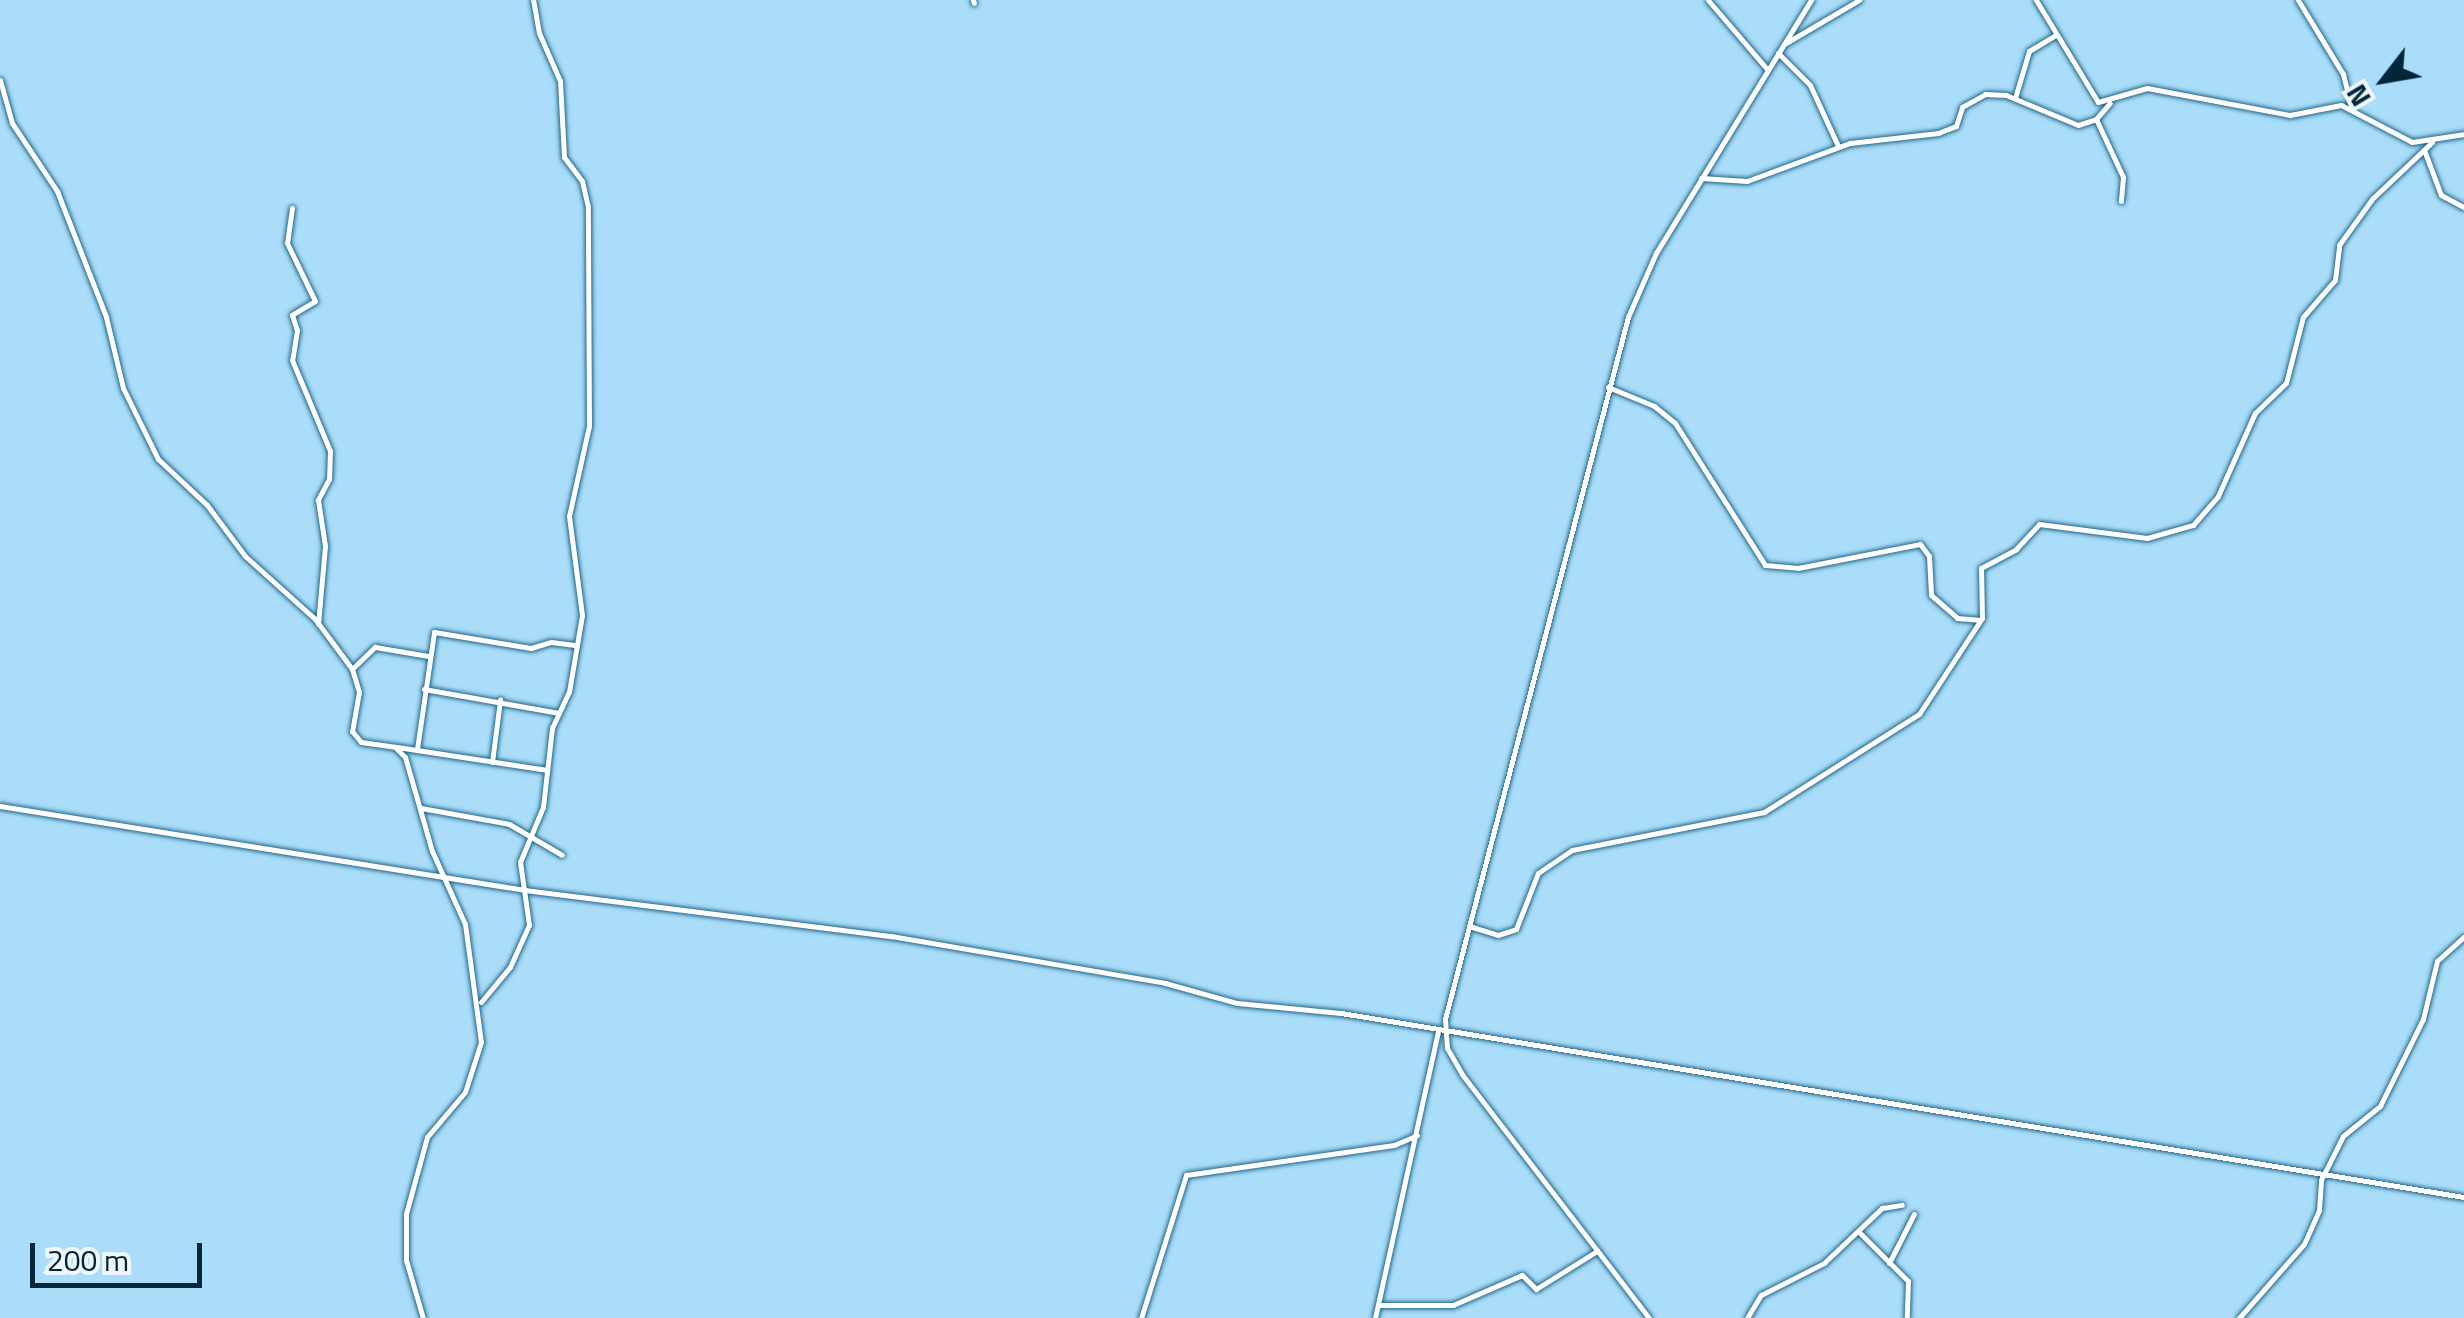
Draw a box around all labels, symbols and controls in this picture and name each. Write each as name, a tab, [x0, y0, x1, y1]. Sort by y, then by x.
north arrow	[2334, 30, 2434, 130]
text: N	[2334, 76, 2381, 115]
scale bar	[35, 1223, 208, 1285]
text: 200 m	[47, 1237, 129, 1283]

